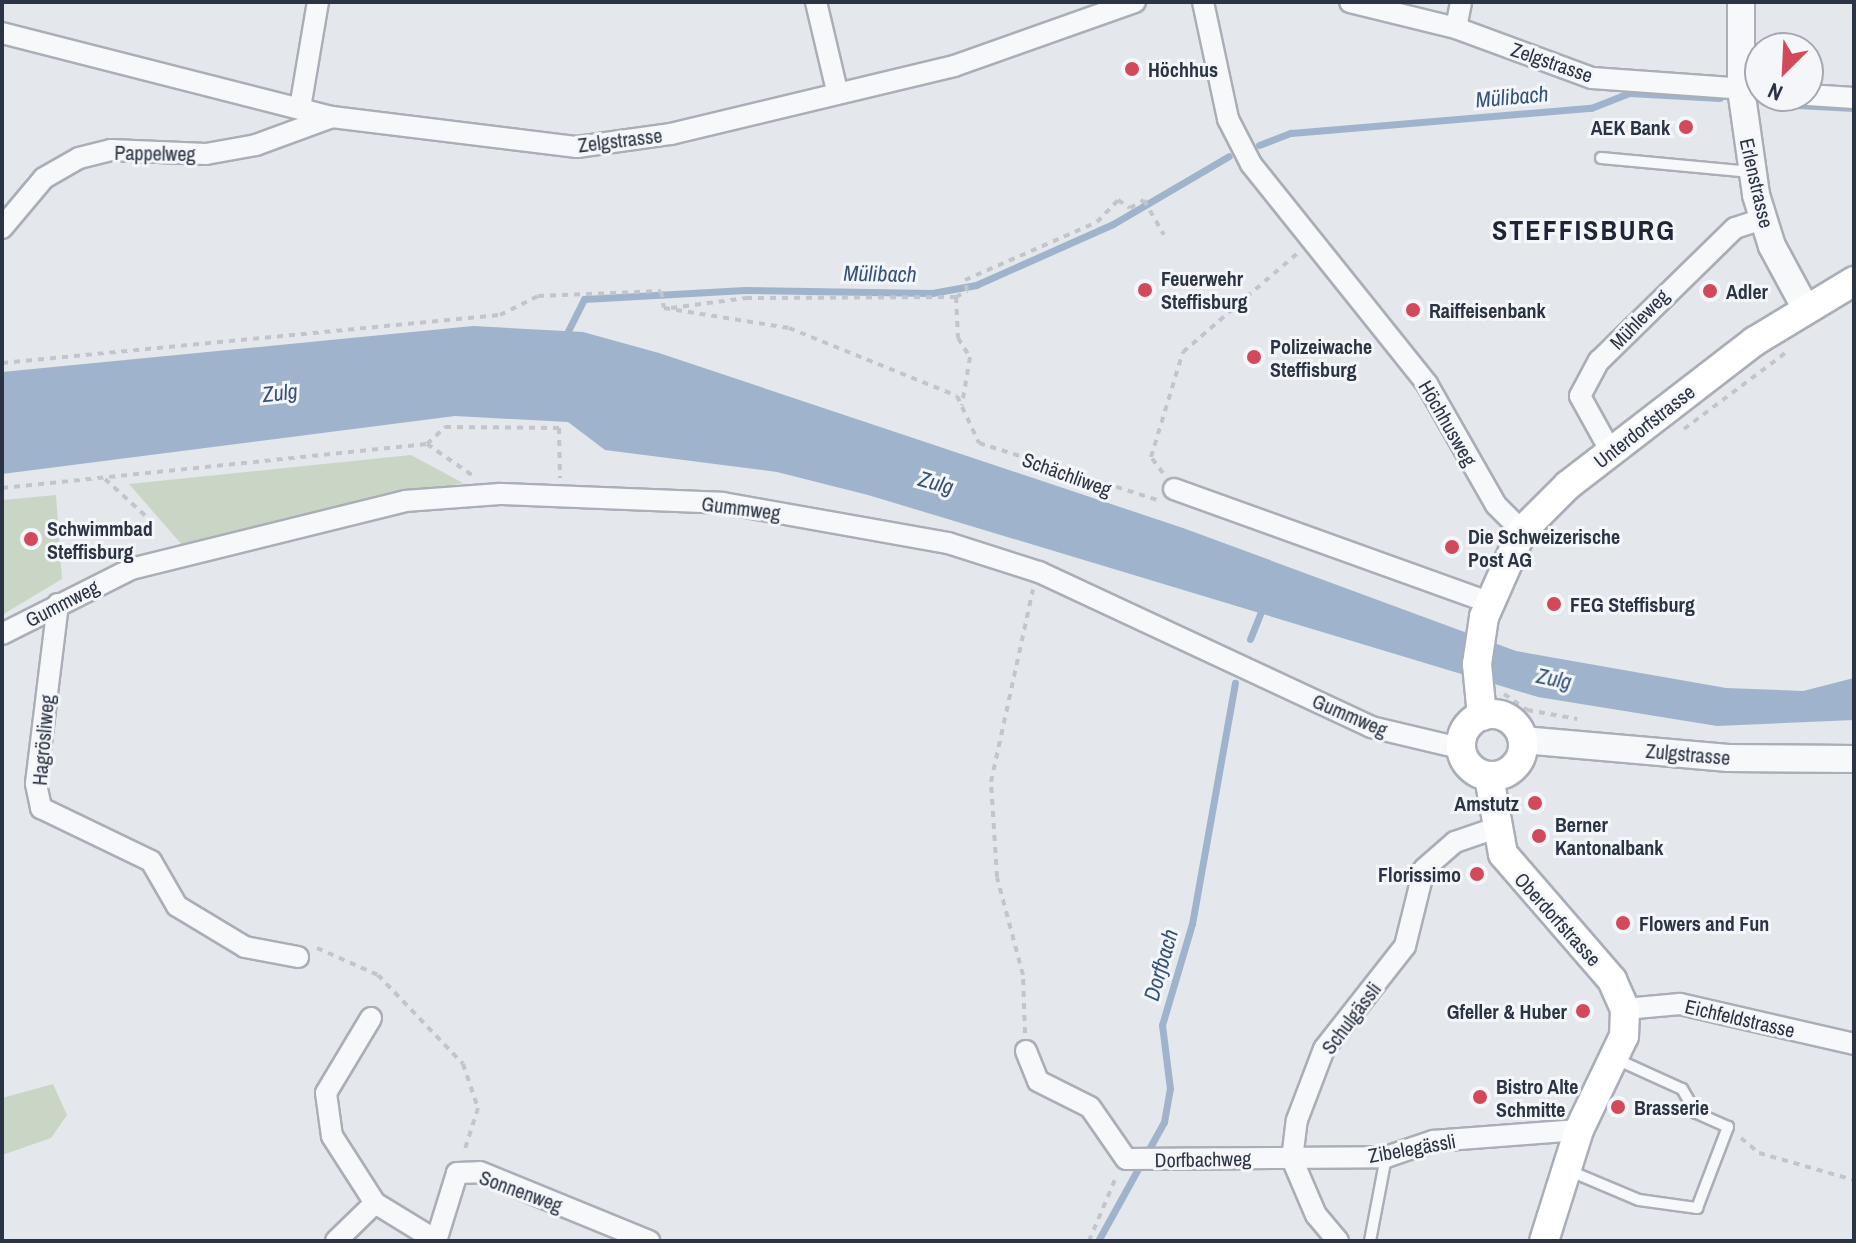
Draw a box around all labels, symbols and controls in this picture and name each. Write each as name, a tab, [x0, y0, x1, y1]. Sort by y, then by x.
north arrow	[1744, 32, 1824, 112]
street label: Zelgstrasse	[1508, 37, 1596, 87]
place label: Höchhus	[1148, 57, 1218, 81]
marker: Höchhus	[1123, 60, 1141, 78]
text: N	[1763, 76, 1787, 108]
water label: Mülibach	[1474, 81, 1550, 113]
place label: AEK Bank	[1591, 115, 1670, 139]
marker: AEK Bank	[1677, 118, 1695, 136]
street label: Zelgstrasse	[576, 123, 664, 157]
street label: Erlenstrasse	[1735, 136, 1779, 230]
street label: Pappelweg	[114, 140, 196, 166]
district label: STEFFISBURG	[1492, 213, 1676, 247]
water label: Mülibach	[843, 260, 917, 288]
place label: Feuerwehr Steffisburg	[1161, 266, 1248, 313]
place label: Adler	[1726, 279, 1768, 303]
marker: Feuerwehr Steffisburg	[1136, 281, 1154, 299]
marker: Adler	[1701, 282, 1719, 300]
street label: Mühleweg	[1604, 284, 1674, 354]
place label: Raiffeisenbank	[1429, 298, 1546, 322]
marker: Raiffeisenbank	[1404, 301, 1422, 319]
place label: Polizeiwache Steffisburg	[1270, 334, 1372, 381]
marker: Polizeiwache Steffisburg	[1245, 348, 1263, 366]
street label: Höchhusweg	[1414, 376, 1482, 470]
water label: Zulg	[261, 378, 299, 408]
street label: Unterdorfstrasse	[1589, 379, 1699, 473]
street label: Schächliweg	[1019, 447, 1115, 501]
water label: Zulg	[915, 465, 957, 501]
street label: Gummweg	[700, 491, 782, 525]
place label: Schwimmbad Steffisburg	[47, 516, 153, 563]
place label: Die Schweizerische Post AG	[1468, 524, 1620, 571]
marker: Schwimmbad Steffisburg	[22, 530, 40, 548]
marker: Die Schweizerische Post AG	[1443, 538, 1461, 556]
street label: Gummweg	[21, 574, 103, 632]
place label: FEG Steffisburg	[1570, 592, 1695, 616]
marker: FEG Steffisburg	[1545, 595, 1563, 613]
water label: Zulg	[1534, 662, 1574, 696]
street label: Gummweg	[1309, 688, 1391, 742]
street label: Hagrösliweg	[27, 694, 59, 786]
street label: Zulgstrasse	[1645, 738, 1731, 770]
place label: Amstutz	[1454, 791, 1519, 815]
marker: Amstutz	[1526, 794, 1544, 812]
place label: Berner Kantonalbank	[1555, 812, 1663, 859]
marker: Berner Kantonalbank	[1530, 827, 1548, 845]
place label: Florissimo	[1378, 862, 1461, 886]
marker: Florissimo	[1468, 865, 1486, 883]
street label: Oberdorfstrasse	[1510, 867, 1606, 971]
place label: Flowers and Fun	[1639, 911, 1769, 935]
marker: Flowers and Fun	[1614, 914, 1632, 932]
water label: Dorfbach	[1138, 926, 1184, 1004]
street label: Schulgässli	[1316, 977, 1386, 1059]
street label: Eichfeldstrasse	[1683, 994, 1797, 1042]
place label: Gfeller & Huber	[1447, 999, 1567, 1023]
marker: Gfeller & Huber	[1574, 1002, 1592, 1020]
place label: Bistro Alte Schmitte	[1496, 1074, 1579, 1121]
marker: Bistro Alte Schmitte	[1471, 1088, 1489, 1106]
place label: Brasserie	[1634, 1095, 1709, 1119]
marker: Brasserie	[1609, 1098, 1627, 1116]
street label: Zibelegässli	[1366, 1129, 1458, 1167]
street label: Dorfbachweg	[1154, 1146, 1252, 1172]
street label: Sonnenweg	[476, 1165, 566, 1217]

